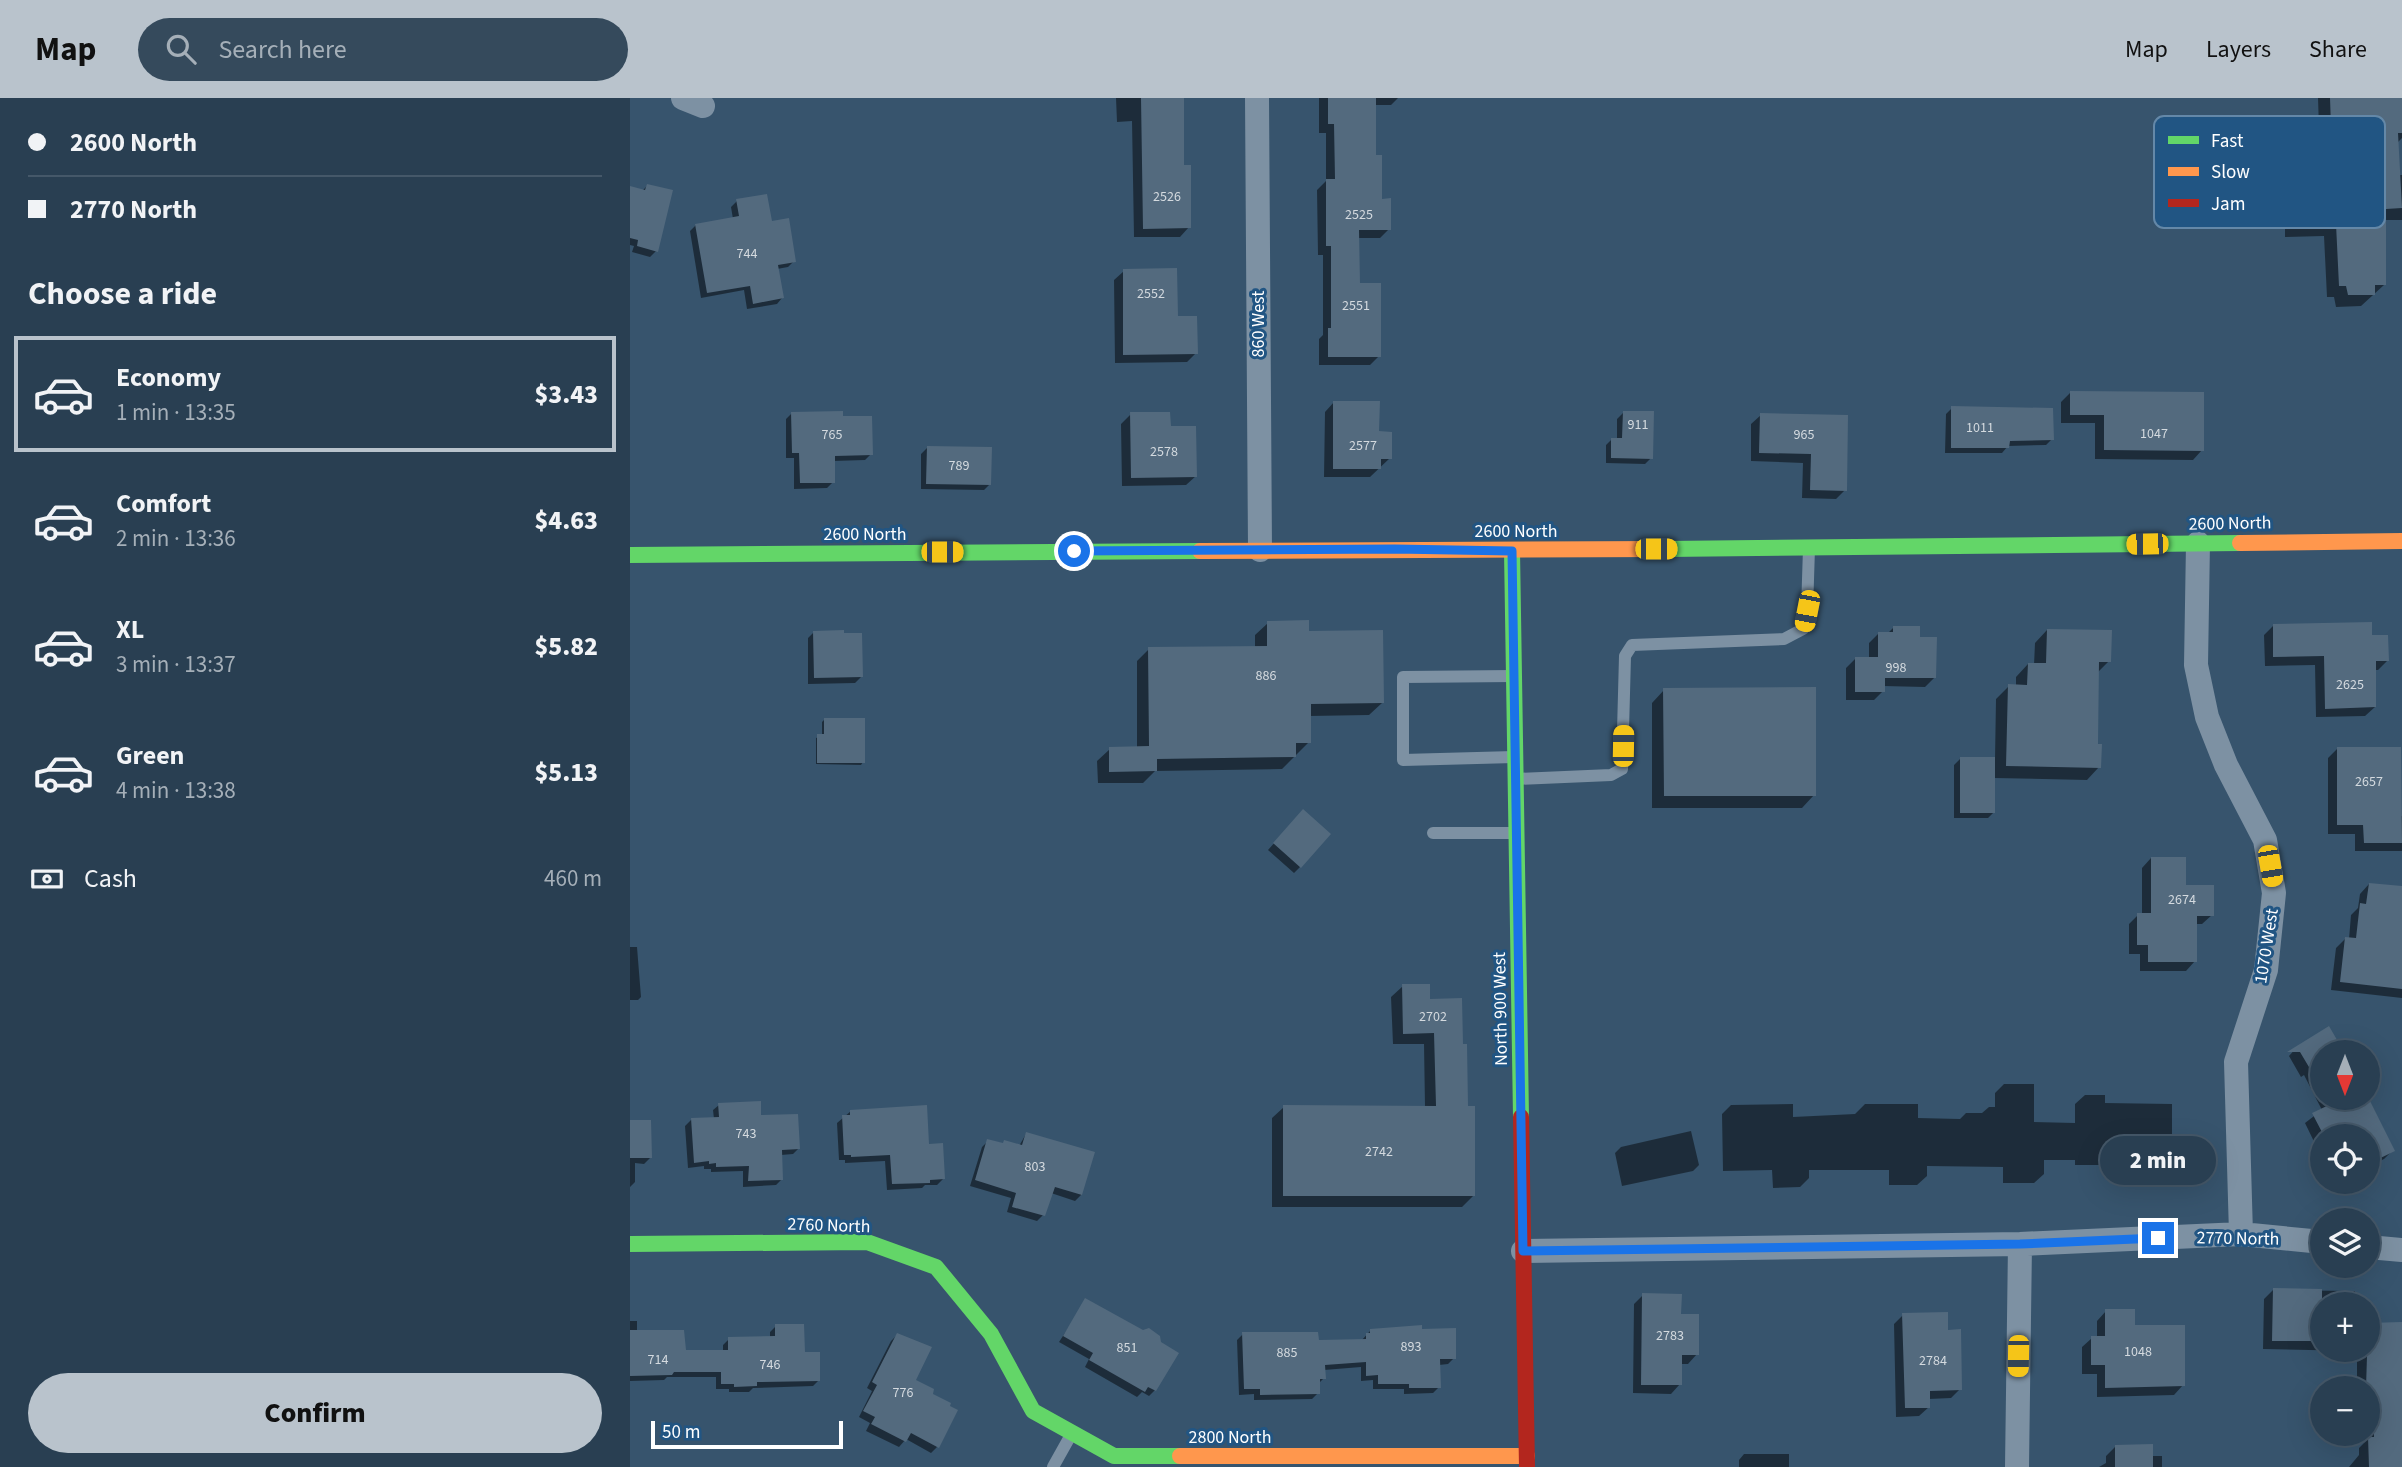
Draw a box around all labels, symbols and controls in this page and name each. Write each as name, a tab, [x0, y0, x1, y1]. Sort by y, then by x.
search box	[138, 18, 628, 81]
text: Map	[35, 26, 96, 73]
icon: search	[162, 30, 200, 68]
text: Search here	[218, 31, 347, 68]
text: Map	[2125, 32, 2168, 67]
text: Layers	[2206, 32, 2271, 67]
text: Share	[2309, 32, 2367, 67]
legend	[2154, 116, 2385, 228]
text: 2600 North	[70, 124, 197, 161]
text: Fast	[2211, 128, 2244, 155]
text: Slow	[2211, 159, 2250, 186]
house number: 2526	[1153, 187, 1181, 207]
text: 2770 North	[70, 191, 197, 228]
text: Jam	[2211, 191, 2245, 218]
house number: 2525	[1345, 205, 1373, 225]
house number: 744	[737, 244, 757, 264]
text: Choose a ride	[28, 271, 217, 317]
house number: 2552	[1137, 284, 1165, 304]
street label: 860 West	[1246, 291, 1271, 357]
house number: 2551	[1342, 296, 1370, 316]
text: Economy	[116, 359, 221, 396]
icon: car	[32, 363, 95, 426]
text: $3.43	[534, 376, 598, 413]
text: 1 min · 13:35	[116, 396, 236, 429]
house number: 911	[1628, 415, 1648, 435]
house number: 1011	[1966, 418, 1994, 438]
house number: 1047	[2140, 424, 2168, 444]
house number: 765	[822, 425, 842, 445]
house number: 965	[1794, 425, 1814, 445]
house number: 2577	[1349, 436, 1377, 456]
house number: 2578	[1150, 442, 1178, 462]
house number: 789	[949, 456, 969, 476]
text: Comfort	[116, 485, 211, 522]
icon: car	[32, 489, 95, 552]
text: $4.63	[534, 502, 598, 539]
street label: 2600 North	[2188, 510, 2272, 537]
street label: 2600 North	[1475, 519, 1557, 544]
text: 2 min · 13:36	[116, 522, 236, 555]
street label: 2600 North	[824, 522, 906, 547]
car	[2126, 533, 2169, 555]
route start	[1058, 535, 1090, 567]
car	[1636, 539, 1678, 560]
car	[922, 542, 964, 563]
car	[1793, 588, 1822, 634]
text: XL	[116, 611, 144, 648]
icon: car	[32, 615, 95, 678]
text: $5.82	[534, 628, 598, 665]
text: 3 min · 13:37	[116, 648, 236, 681]
house number: 998	[1886, 658, 1906, 678]
house number: 886	[1256, 666, 1276, 686]
house number: 2625	[2336, 675, 2364, 695]
car	[1613, 725, 1634, 767]
text: Green	[116, 737, 184, 774]
icon: car	[32, 741, 95, 804]
text: $5.13	[534, 754, 598, 791]
house number: 2657	[2355, 772, 2383, 792]
text: 4 min · 13:38	[116, 774, 236, 807]
car	[2257, 843, 2284, 889]
icon: cash	[28, 860, 66, 898]
text: Cash	[84, 860, 137, 897]
text: 460 m	[544, 862, 602, 895]
house number: 2674	[2168, 890, 2196, 910]
street label: 1070 West	[2248, 907, 2285, 985]
street label: North 900 West	[1487, 952, 1514, 1066]
house number: 2702	[1419, 1007, 1447, 1027]
north arrow	[2310, 1040, 2380, 1110]
map controls	[2310, 1040, 2380, 1446]
house number: 743	[736, 1124, 756, 1144]
button: locate	[2310, 1124, 2380, 1194]
callout: 2 min	[2100, 1136, 2216, 1186]
house number: 2742	[1365, 1142, 1393, 1162]
text: 2 min	[2130, 1144, 2186, 1177]
house number: 803	[1025, 1157, 1045, 1177]
button: layers	[2310, 1208, 2380, 1278]
street label: 2760 North	[787, 1212, 871, 1239]
route end	[2142, 1222, 2174, 1254]
street label: 2770 North	[2196, 1225, 2280, 1252]
button: +	[2310, 1292, 2380, 1362]
house number: 2783	[1656, 1326, 1684, 1346]
car	[2008, 1335, 2029, 1377]
house number: 893	[1401, 1337, 1421, 1357]
house number: 851	[1117, 1338, 1137, 1358]
house number: 1048	[2124, 1342, 2152, 1362]
house number: 885	[1277, 1343, 1297, 1363]
house number: 714	[648, 1350, 668, 1370]
house number: 2784	[1919, 1351, 1947, 1371]
house number: 746	[760, 1355, 780, 1375]
button: Confirm	[28, 1373, 602, 1453]
button: −	[2310, 1376, 2380, 1446]
house number: 776	[893, 1383, 913, 1403]
scale bar	[651, 1418, 844, 1450]
text: 50 m	[662, 1419, 700, 1446]
street label: 2800 North	[1189, 1425, 1271, 1450]

